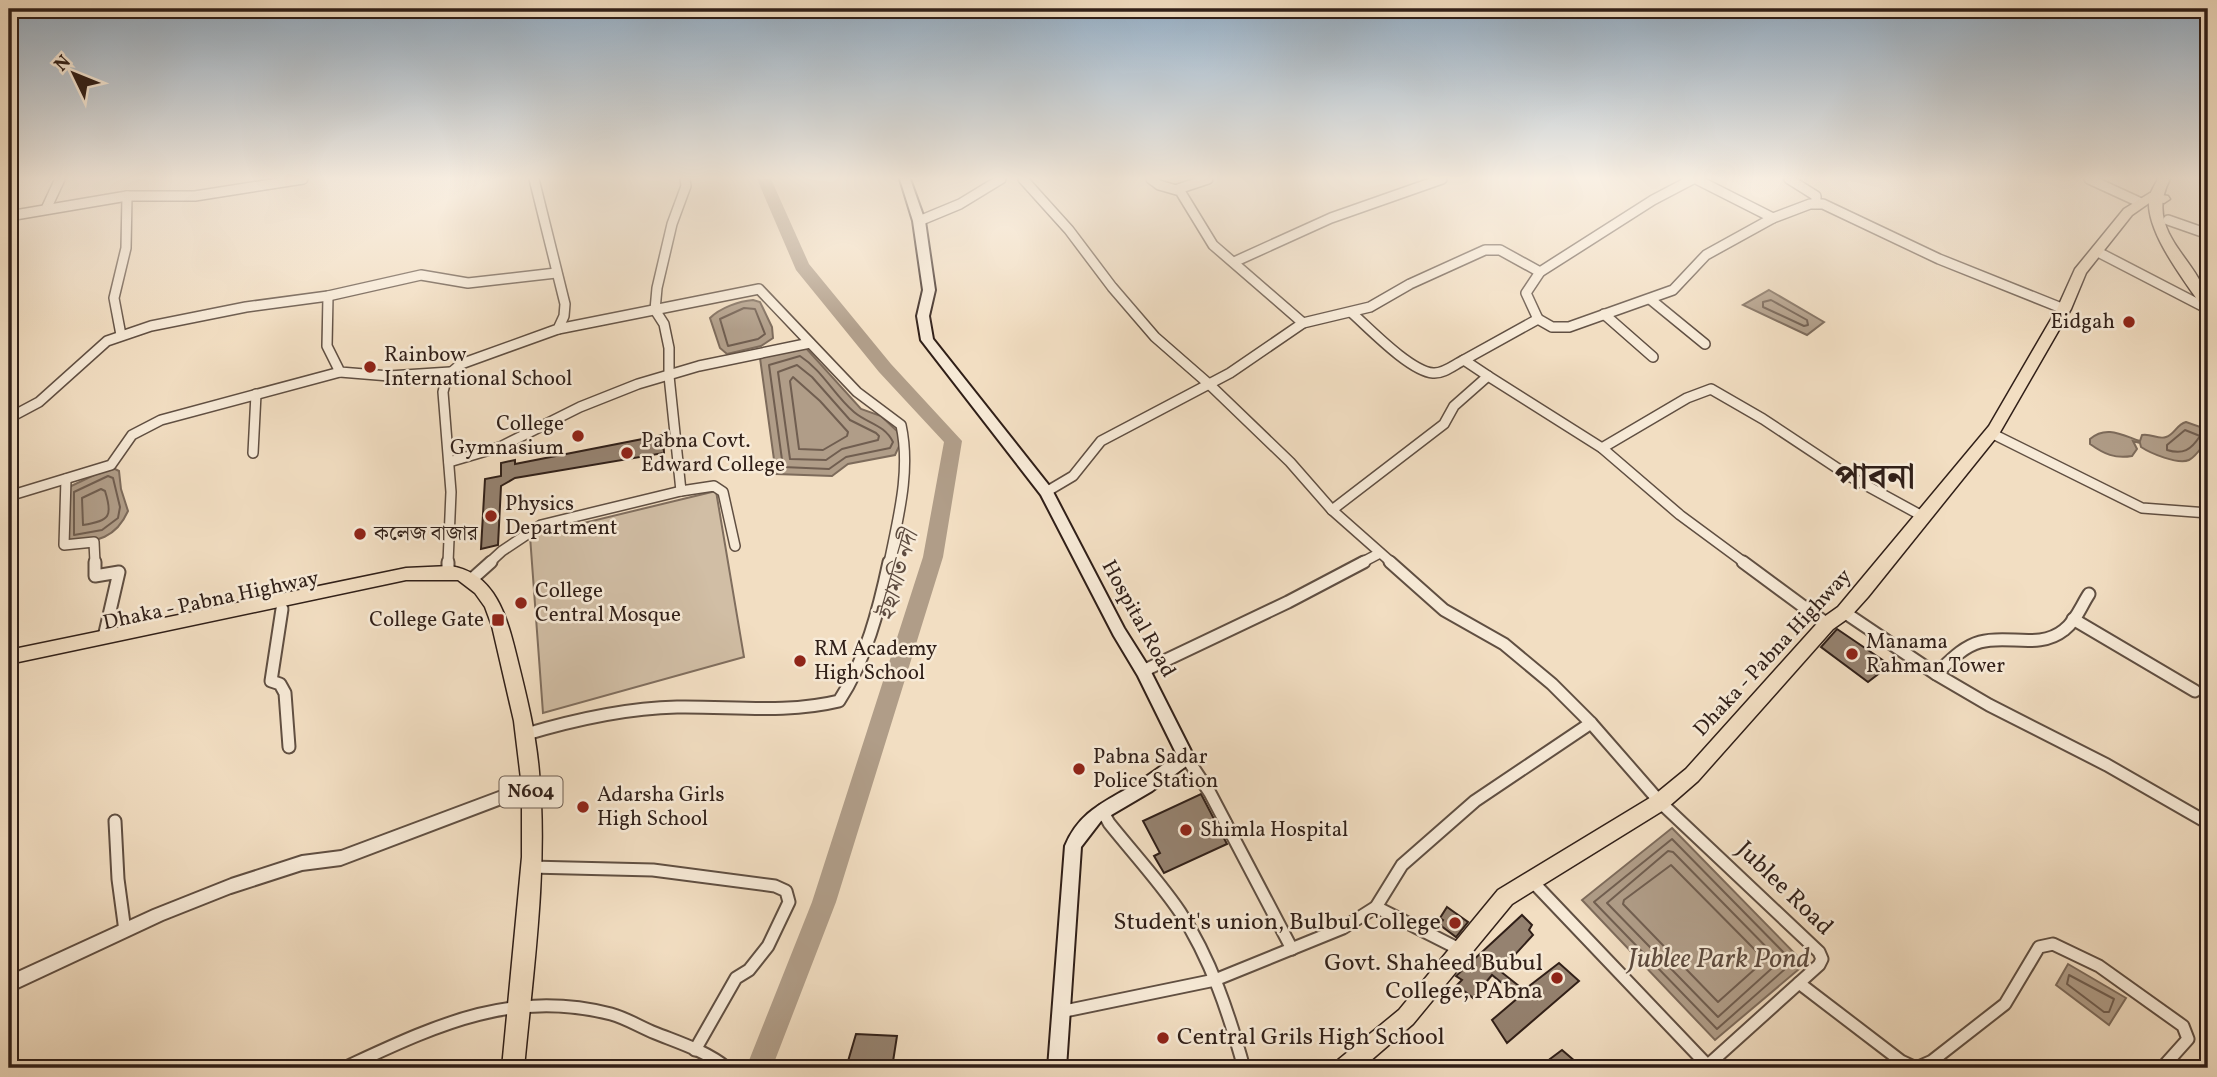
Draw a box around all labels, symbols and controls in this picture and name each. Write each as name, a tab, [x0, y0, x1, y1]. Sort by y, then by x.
north arrow	[38, 38, 108, 108]
text: N	[49, 50, 77, 78]
place label: Eidgah	[2051, 308, 2115, 337]
marker: Eidgah	[2121, 314, 2137, 330]
place label: Rainbow International School	[384, 341, 572, 394]
marker: Rainbow International School	[362, 359, 378, 375]
place label: College Gymnasium	[450, 410, 564, 463]
place label: Pabna Covt. Edward College	[641, 427, 785, 480]
marker: College Gymnasium	[570, 428, 586, 444]
marker: Pabna Covt. Edward College	[619, 445, 635, 461]
district label: পাবনা	[1835, 455, 1915, 503]
place label: Physics Department	[505, 490, 617, 543]
marker: Physics Department	[483, 508, 499, 524]
place label: কলেজ বাজার	[373, 520, 479, 549]
water label: ইছামতি নদী	[871, 525, 928, 625]
marker: কলেজ বাজার	[352, 526, 368, 542]
street label: Hospital Road	[1094, 555, 1182, 683]
street label: Dhaka - Pabna Highway	[1687, 562, 1859, 743]
street label: Dhaka - Pabna Highway	[100, 564, 322, 638]
place label: College Central Mosque	[535, 577, 681, 630]
marker: College Central Mosque	[513, 595, 529, 611]
place label: College Gate	[369, 606, 484, 635]
marker: College Gate	[490, 612, 506, 628]
place label: Manama Rahman Tower	[1866, 628, 2005, 681]
place label: RM Academy High School	[814, 635, 938, 688]
marker: Manama Rahman Tower	[1844, 646, 1860, 662]
marker: RM Academy High School	[792, 653, 808, 669]
place label: Pabna Sadar Police Station	[1093, 743, 1218, 796]
marker: Pabna Sadar Police Station	[1071, 761, 1087, 777]
road number: N604	[500, 776, 562, 807]
place label: Adarsha Girls High School	[597, 781, 724, 834]
marker: Adarsha Girls High School	[575, 799, 591, 815]
place label: Shimla Hospital	[1200, 816, 1348, 845]
marker: Shimla Hospital	[1178, 822, 1194, 838]
street label: Jublee Road	[1728, 834, 1840, 944]
place label: Student's union, Bulbul College	[1113, 906, 1441, 940]
marker: Student's union, Bulbul College	[1447, 915, 1463, 931]
water label: Jublee Park Pond	[1625, 940, 1810, 979]
place label: Govt. Shaheed Bubul College, PAbna	[1324, 947, 1543, 1009]
marker: Govt. Shaheed Bubul College, PAbna	[1549, 970, 1565, 986]
place label: Central Grils High School	[1177, 1021, 1445, 1055]
marker: Central Grils High School	[1155, 1030, 1171, 1046]

